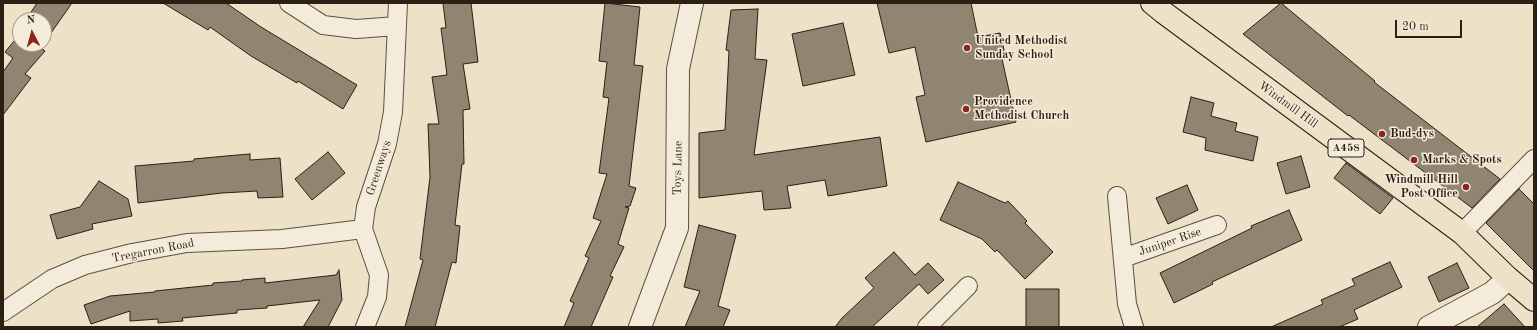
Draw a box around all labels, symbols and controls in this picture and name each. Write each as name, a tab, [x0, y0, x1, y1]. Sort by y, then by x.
north arrow	[12, 12, 52, 52]
scale bar	[1397, 12, 1464, 38]
text: N	[26, 15, 36, 26]
text: 20 m	[1402, 21, 1429, 33]
place label: United Methodist Sunday School	[975, 34, 1068, 62]
marker: United Methodist Sunday School	[962, 43, 972, 53]
street label: Windmill Hill	[1255, 79, 1321, 131]
place label: Providence Methodist Church	[974, 95, 1069, 123]
marker: Providence Methodist Church	[961, 104, 971, 114]
place label: Bud-dys	[1390, 127, 1434, 141]
marker: Bud-dys	[1377, 129, 1387, 139]
street label: Greenways	[363, 139, 395, 197]
road number: A458	[1328, 139, 1364, 157]
street label: Toys Lane	[670, 141, 686, 195]
place label: Marks & Spots	[1422, 153, 1502, 167]
marker: Marks & Spots	[1409, 155, 1419, 165]
place label: Windmill Hill Post Office	[1384, 173, 1458, 201]
marker: Windmill Hill Post Office	[1461, 182, 1471, 192]
street label: Juniper Rise	[1137, 225, 1203, 259]
street label: Tregarron Road	[111, 236, 195, 266]

